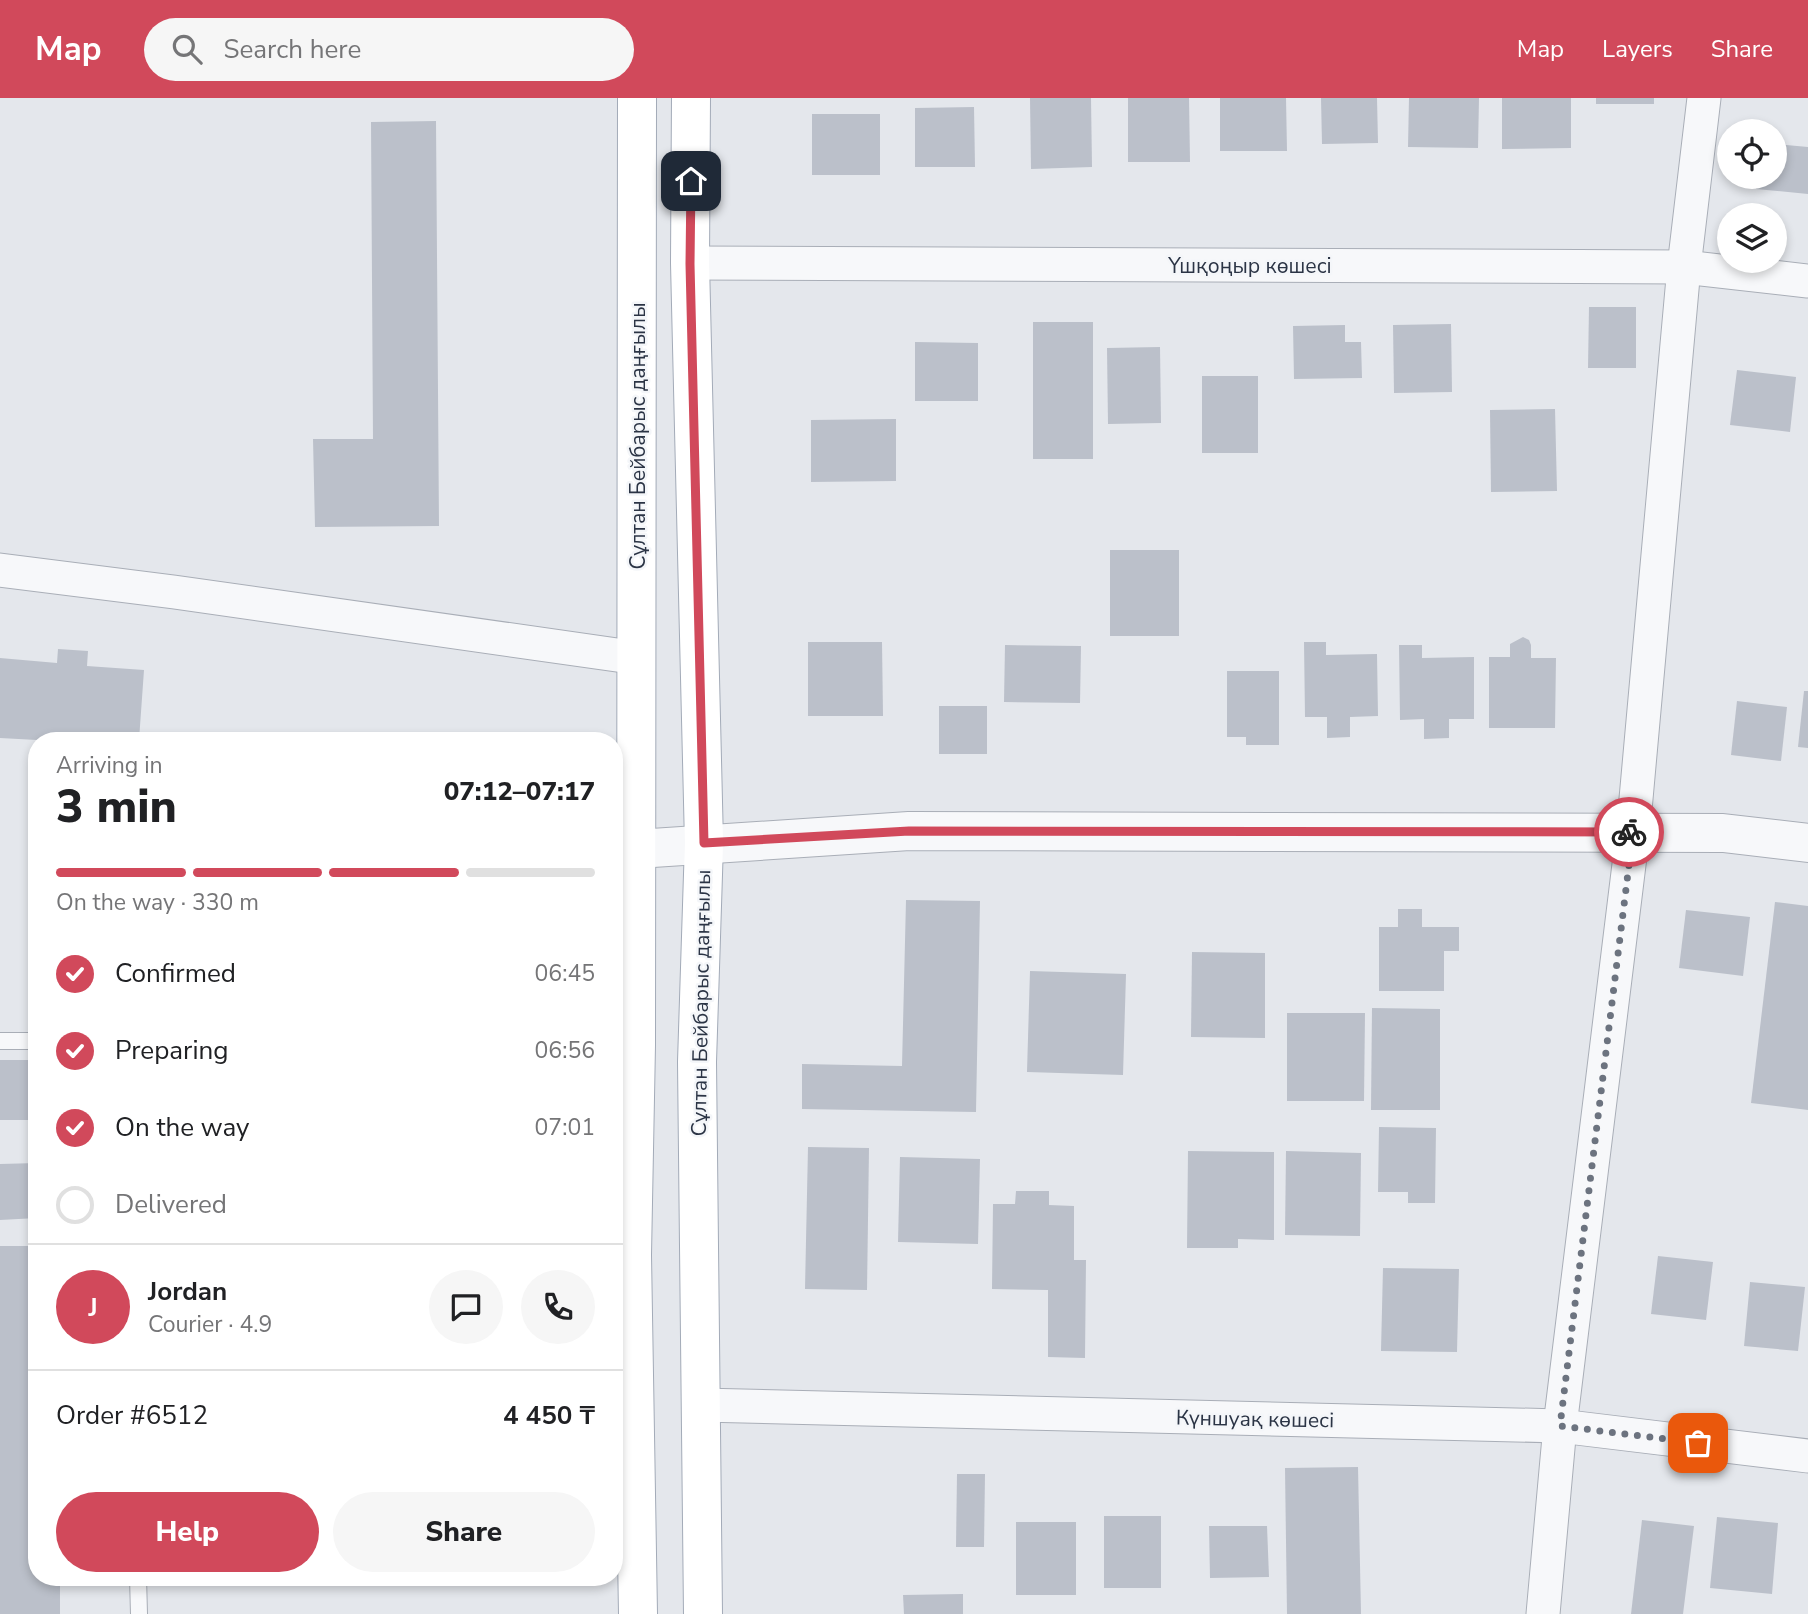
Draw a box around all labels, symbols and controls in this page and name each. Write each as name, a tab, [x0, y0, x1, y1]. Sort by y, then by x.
search box	[144, 18, 634, 81]
text: Map	[35, 27, 102, 72]
icon: search	[168, 30, 206, 68]
text: Search here	[224, 32, 361, 67]
text: Map	[1517, 33, 1564, 65]
text: Layers	[1602, 33, 1673, 65]
text: Share	[1711, 33, 1773, 65]
map controls	[1717, 119, 1787, 273]
button: locate	[1717, 119, 1787, 189]
pin	[661, 151, 721, 211]
icon: home	[672, 162, 710, 200]
button: layers	[1717, 203, 1787, 273]
street label: Үшқоңыр көшесі	[1167, 252, 1332, 280]
street label: Сұлтан Бейбарыс даңғылы	[624, 303, 652, 569]
text: Arriving in	[56, 750, 163, 781]
text: 07:12–07:17	[444, 774, 595, 809]
text: 3 min	[56, 775, 177, 838]
courier	[1594, 797, 1664, 867]
icon: bike	[1610, 813, 1648, 851]
street label: Сұлтан Бейбарыс даңғылы	[685, 869, 717, 1137]
text: On the way · 330 m	[56, 887, 259, 918]
icon: check	[56, 955, 94, 993]
text: Confirmed	[115, 956, 236, 991]
text: 06:45	[535, 958, 595, 989]
icon: check	[56, 1032, 94, 1070]
text: Preparing	[115, 1033, 228, 1068]
text: 06:56	[535, 1035, 595, 1066]
icon: check	[56, 1109, 94, 1147]
text: On the way	[115, 1110, 249, 1145]
text: 07:01	[535, 1112, 595, 1143]
text: Delivered	[115, 1187, 227, 1222]
button: chat	[429, 1270, 503, 1344]
button: phone	[521, 1270, 595, 1344]
text: Jordan	[148, 1274, 227, 1309]
text: J	[88, 1290, 98, 1325]
text: Courier · 4.9	[148, 1309, 272, 1340]
text: Order #6512	[56, 1398, 208, 1433]
text: 4 450 ₸	[503, 1398, 595, 1433]
street label: Күншуақ көшесі	[1176, 1404, 1334, 1434]
pin	[1668, 1413, 1728, 1473]
icon: bag	[1679, 1424, 1717, 1462]
button: Help	[56, 1492, 319, 1572]
button: Share	[333, 1492, 595, 1572]

